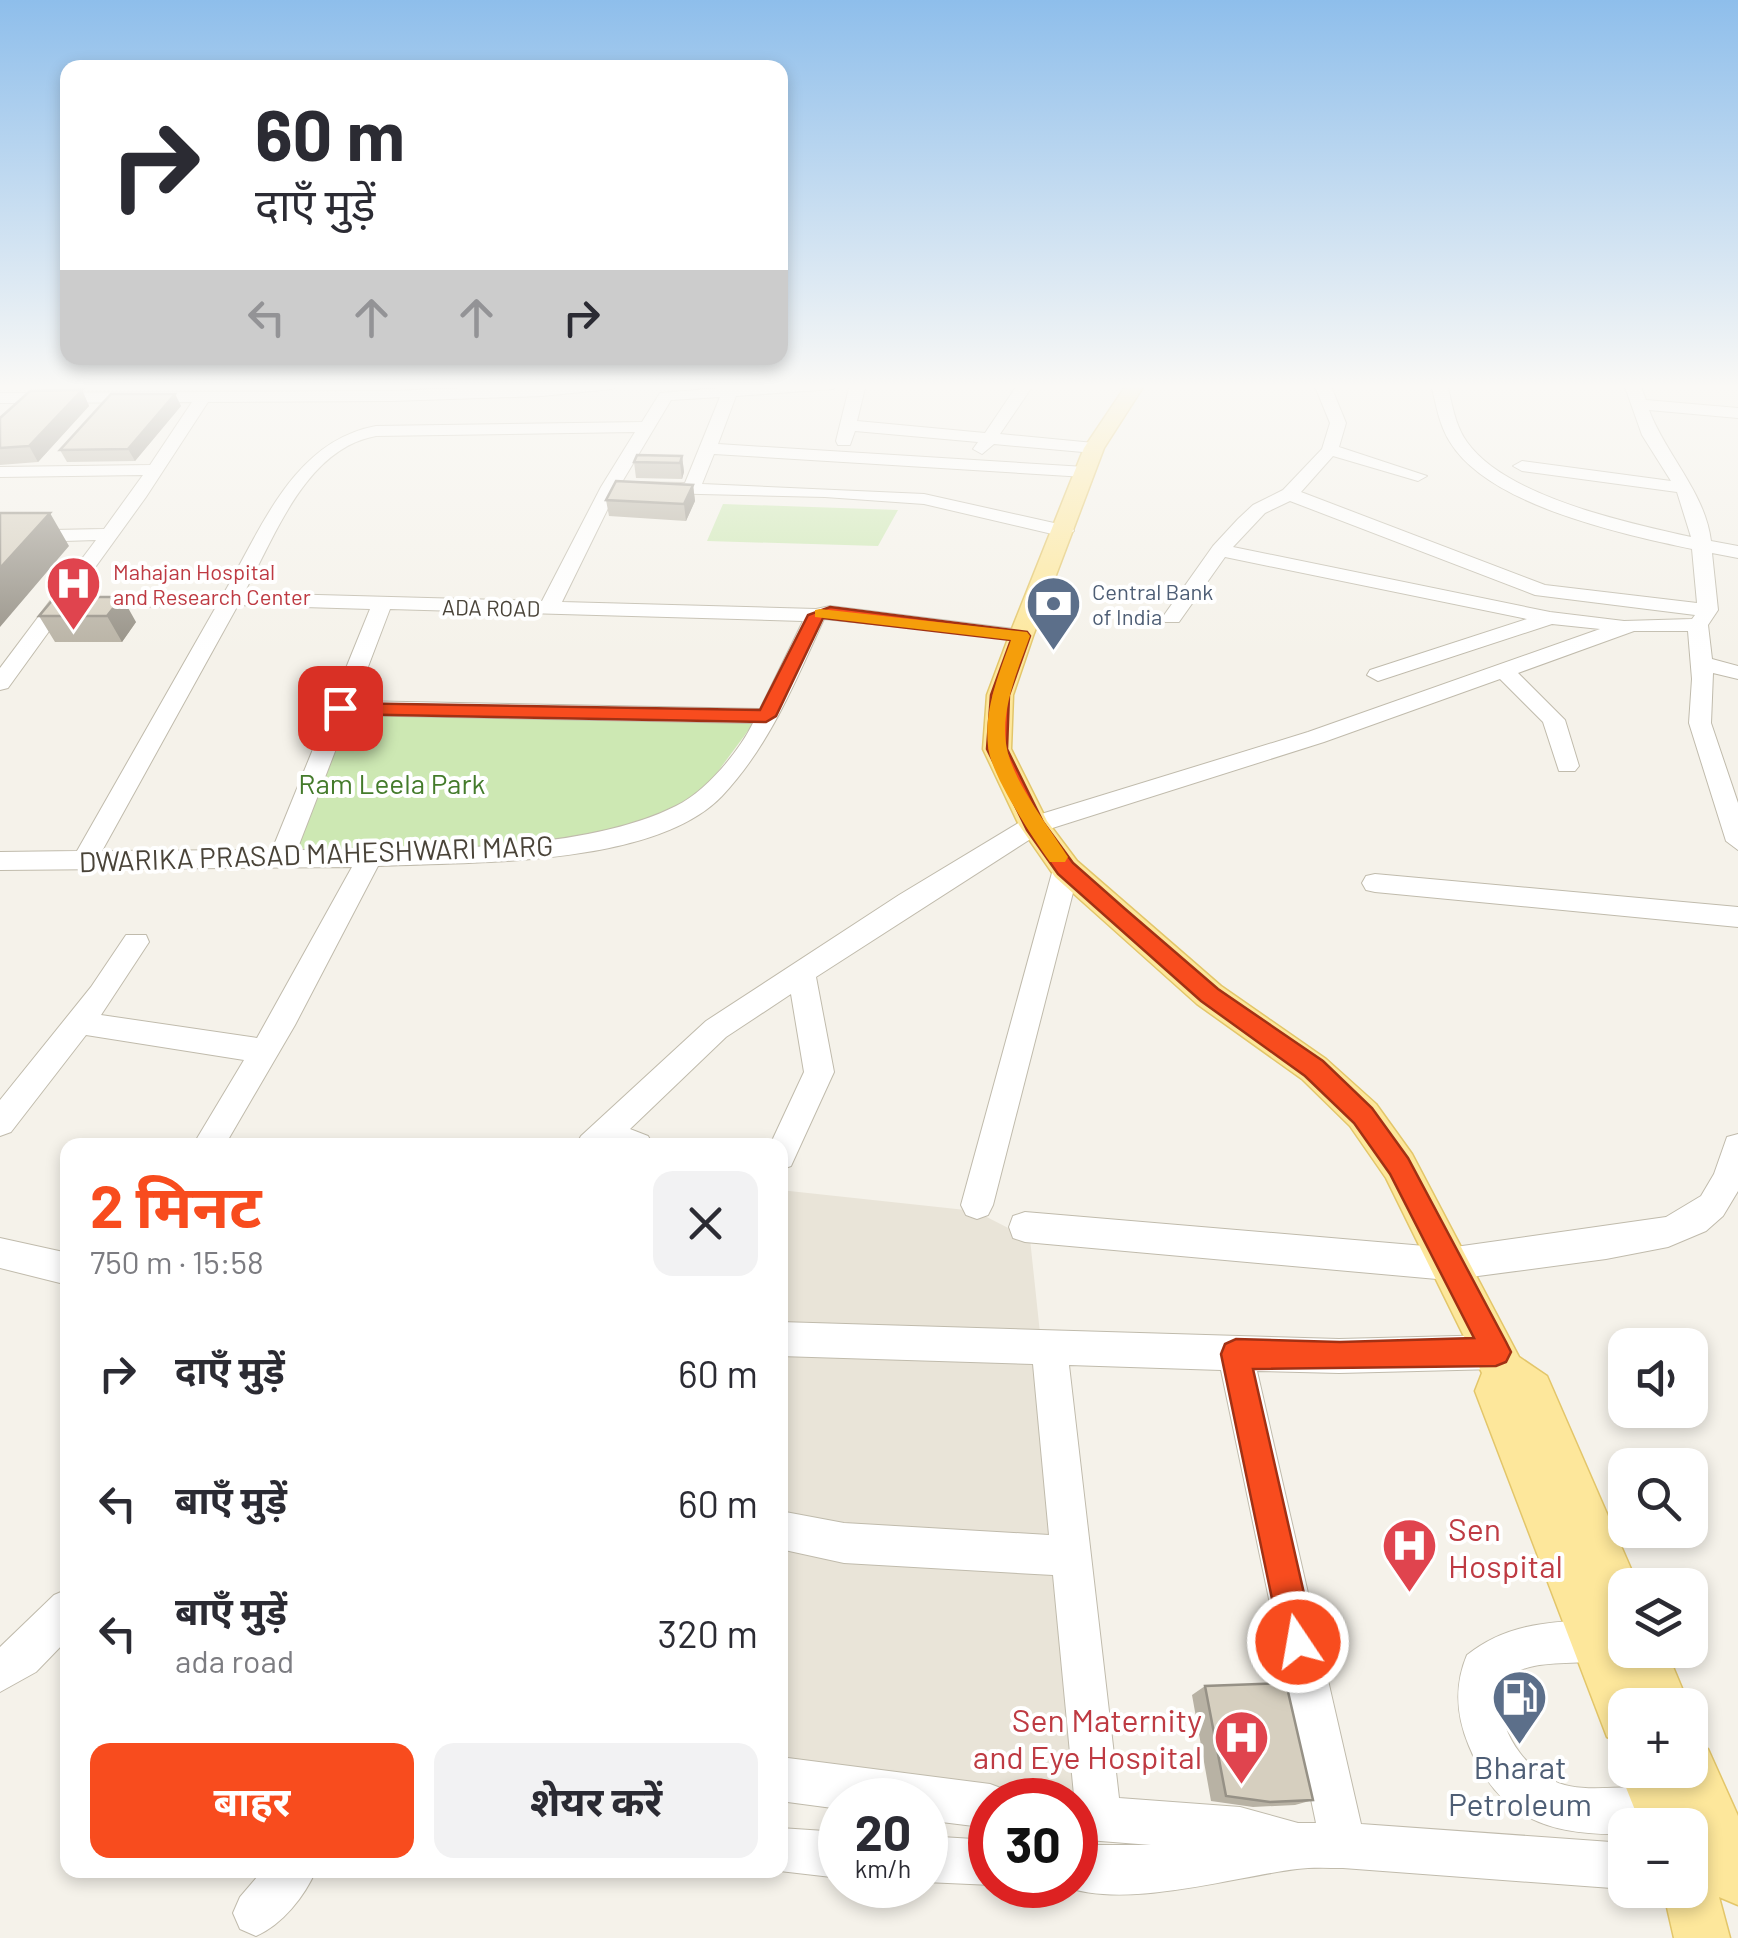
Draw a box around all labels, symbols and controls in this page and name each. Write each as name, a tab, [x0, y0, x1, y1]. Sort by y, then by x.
text: 60 m	[255, 91, 405, 175]
icon: right	[90, 100, 220, 230]
text: दाएँ मुड़ें	[255, 176, 375, 230]
icon: left	[239, 290, 294, 345]
icon: ahead	[344, 290, 399, 345]
icon: ahead	[449, 290, 504, 345]
icon: right	[554, 290, 609, 345]
hospital icon: Mahajan Hospital and Research Center	[44, 554, 104, 633]
place label: Mahajan Hospital and Research Center	[113, 558, 311, 609]
bank icon: Central Bank of India	[1023, 574, 1083, 653]
place label: Central Bank of India	[1092, 578, 1213, 629]
street label: ADA ROAD	[442, 593, 540, 621]
pin	[298, 666, 383, 751]
icon: arrive	[313, 681, 368, 736]
park label: Ram Leela Park	[298, 766, 486, 800]
street label: DWARIKA PRASAD MAHESHWARI MARG	[78, 828, 554, 878]
text: 2 मिनट	[90, 1168, 262, 1240]
button: close	[653, 1171, 758, 1276]
text: 750 m · 15:58	[90, 1242, 264, 1280]
map controls	[1608, 1328, 1708, 1908]
button: sound	[1608, 1328, 1708, 1428]
icon: right	[90, 1346, 145, 1401]
text: दाएँ मुड़ें	[175, 1346, 285, 1392]
text: 60 m	[678, 1350, 758, 1396]
button: search	[1608, 1448, 1708, 1548]
icon: left	[90, 1476, 145, 1531]
text: बाएँ मुड़ें	[175, 1476, 287, 1522]
text: 60 m	[678, 1480, 758, 1526]
place label: Sen Hospital	[1448, 1509, 1563, 1584]
hospital icon: Sen Hospital	[1379, 1516, 1439, 1595]
button: layers	[1608, 1568, 1708, 1668]
text: बाएँ मुड़ें	[175, 1587, 287, 1633]
position arrow	[1246, 1590, 1350, 1694]
icon: left	[90, 1606, 145, 1661]
text: 320 m	[658, 1610, 758, 1656]
text: ada road	[175, 1641, 294, 1679]
fuel station icon: Bharat Petroleum	[1490, 1667, 1550, 1746]
button: +	[1608, 1688, 1708, 1788]
place label: Sen Maternity and Eye Hospital	[973, 1700, 1202, 1775]
hospital icon: Sen Maternity and Eye Hospital	[1211, 1707, 1271, 1786]
button: बाहर	[90, 1743, 414, 1858]
button: शेयर करें	[434, 1743, 758, 1858]
place label: Bharat Petroleum	[1448, 1747, 1592, 1822]
speed limit sign: 30	[968, 1778, 1098, 1908]
text: 20	[855, 1801, 911, 1861]
button: −	[1608, 1808, 1708, 1908]
text: km/h	[855, 1853, 911, 1883]

